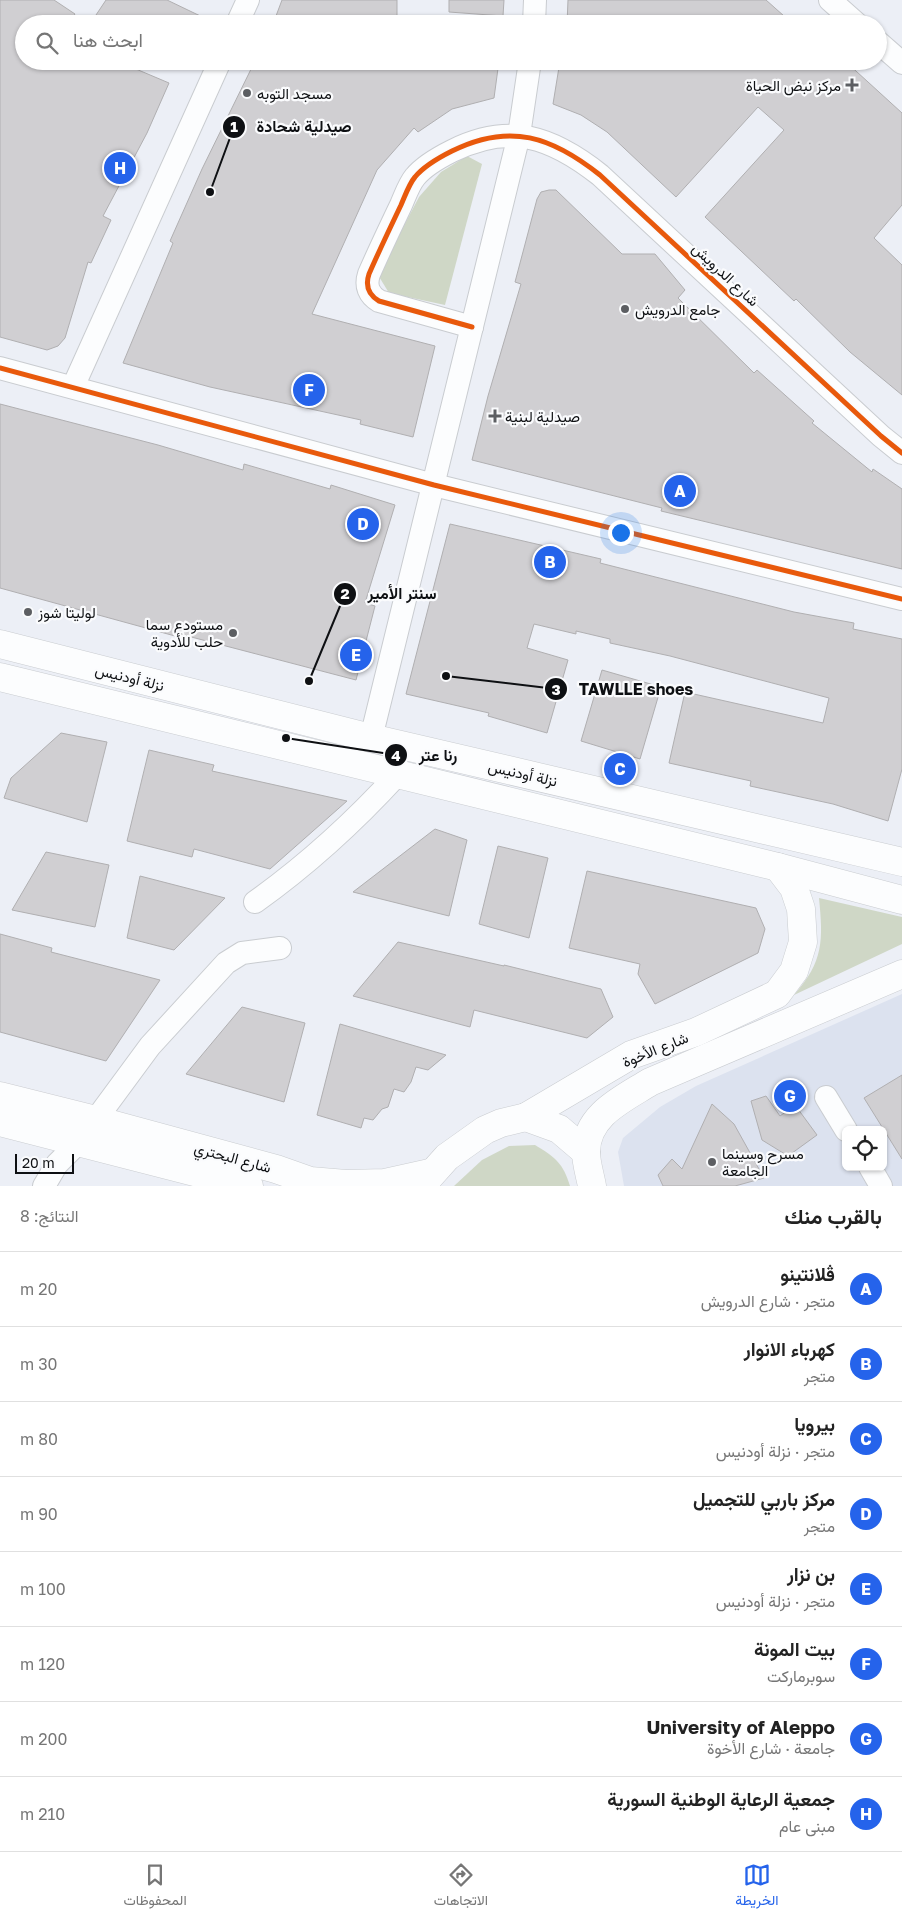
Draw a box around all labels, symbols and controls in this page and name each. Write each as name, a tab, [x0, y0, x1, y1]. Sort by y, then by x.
search box	[15, 15, 887, 70]
text: ابحث هنا	[73, 28, 143, 51]
icon: search	[33, 29, 61, 57]
place label: مركز نبض الحياة	[746, 76, 841, 96]
marker: مركز نبض الحياة	[845, 78, 859, 92]
place label: مسجد التوبه	[257, 84, 332, 103]
marker: مسجد التوبه	[241, 87, 253, 99]
callout: صيدلية شحادة	[222, 111, 362, 142]
text: صيدلية شحادة	[257, 116, 352, 136]
text: 1	[230, 117, 238, 135]
pin: H	[104, 149, 136, 187]
street label: شارع الدرويش	[687, 239, 763, 312]
place label: جامع الدرويش	[635, 300, 720, 321]
marker: جامع الدرويش	[619, 303, 631, 315]
pin: F	[293, 371, 325, 409]
place label: صيدلية لبنية	[505, 407, 580, 426]
marker: صيدلية لبنية	[489, 410, 501, 422]
pin: A	[664, 472, 696, 510]
pin: D	[347, 505, 379, 543]
your location	[608, 520, 634, 546]
pin: B	[534, 543, 566, 581]
callout: سنتر الأمير	[332, 578, 446, 609]
text: سنتر الأمير	[366, 583, 437, 604]
text: 2	[340, 584, 350, 602]
place label: لوليتا شوز	[37, 603, 96, 622]
marker: لوليتا شوز	[22, 606, 34, 618]
place label: مستودع سما حلب للأدوية	[146, 615, 223, 651]
marker: مستودع سما حلب للأدوية	[227, 627, 239, 639]
pin: E	[340, 636, 372, 674]
street label: نزلة أودنيس	[93, 660, 166, 696]
callout: TAWLLE shoes	[544, 674, 703, 705]
text: TAWLLE shoes	[579, 679, 693, 699]
text: 3	[551, 680, 561, 698]
callout: رنا عتر	[383, 740, 467, 771]
text: رنا عتر	[418, 745, 457, 766]
text: 4	[391, 746, 401, 764]
pin: C	[604, 750, 636, 788]
street label: نزلة أودنيس	[486, 756, 559, 792]
street label: شارع الأخوة	[619, 1028, 692, 1073]
pin: G	[774, 1077, 806, 1115]
map controls	[842, 1126, 887, 1171]
button: locate	[842, 1126, 887, 1171]
street label: شارع البحتري	[191, 1138, 274, 1181]
place label: مسرح وسينما الجامعة	[722, 1144, 804, 1180]
scale bar	[15, 1151, 74, 1174]
text: 20 m	[22, 1154, 55, 1171]
marker: مسرح وسينما الجامعة	[706, 1156, 718, 1168]
text: بالقرب منك	[785, 1203, 882, 1229]
text: النتائج: 8	[20, 1206, 79, 1226]
text: ڤلانتينو	[780, 1262, 835, 1285]
text: 20 m	[20, 1279, 57, 1299]
text: A	[860, 1279, 872, 1299]
text: متجر · شارع الدرويش	[701, 1291, 835, 1311]
text: كهرباء الانوار	[744, 1337, 835, 1360]
text: 30 m	[20, 1354, 57, 1374]
text: B	[860, 1354, 872, 1374]
text: متجر	[804, 1366, 835, 1386]
text: بيرويا	[794, 1412, 835, 1435]
text: 80 m	[20, 1429, 58, 1449]
text: C	[860, 1429, 872, 1449]
text: متجر · نزلة أودنيس	[716, 1441, 835, 1461]
text: مركز باربي للتجميل	[693, 1487, 835, 1510]
text: 90 m	[20, 1504, 58, 1524]
text: D	[860, 1504, 872, 1524]
text: متجر	[804, 1516, 835, 1536]
text: بن نزار	[787, 1562, 835, 1585]
text: 100 m	[20, 1579, 66, 1599]
text: E	[861, 1579, 871, 1599]
text: متجر · نزلة أودنيس	[716, 1591, 835, 1611]
text: بيت المونة	[754, 1637, 835, 1660]
text: 120 m	[20, 1654, 65, 1674]
text: F	[861, 1654, 871, 1674]
text: سوبرماركت	[767, 1666, 835, 1686]
text: University of Aleppo	[646, 1715, 835, 1738]
text: 200 m	[20, 1729, 67, 1749]
text: G	[860, 1729, 872, 1749]
text: جامعة · شارع الأخوة	[707, 1738, 835, 1758]
text: جمعية الرعاية الوطنية السورية	[607, 1787, 835, 1810]
text: 210 m	[20, 1804, 65, 1824]
text: H	[860, 1804, 872, 1824]
text: مبنى عام	[779, 1816, 835, 1836]
tab: المحفوظات	[124, 1861, 187, 1913]
tab: الاتجاهات	[434, 1861, 488, 1913]
tab: الخريطة	[735, 1861, 778, 1913]

